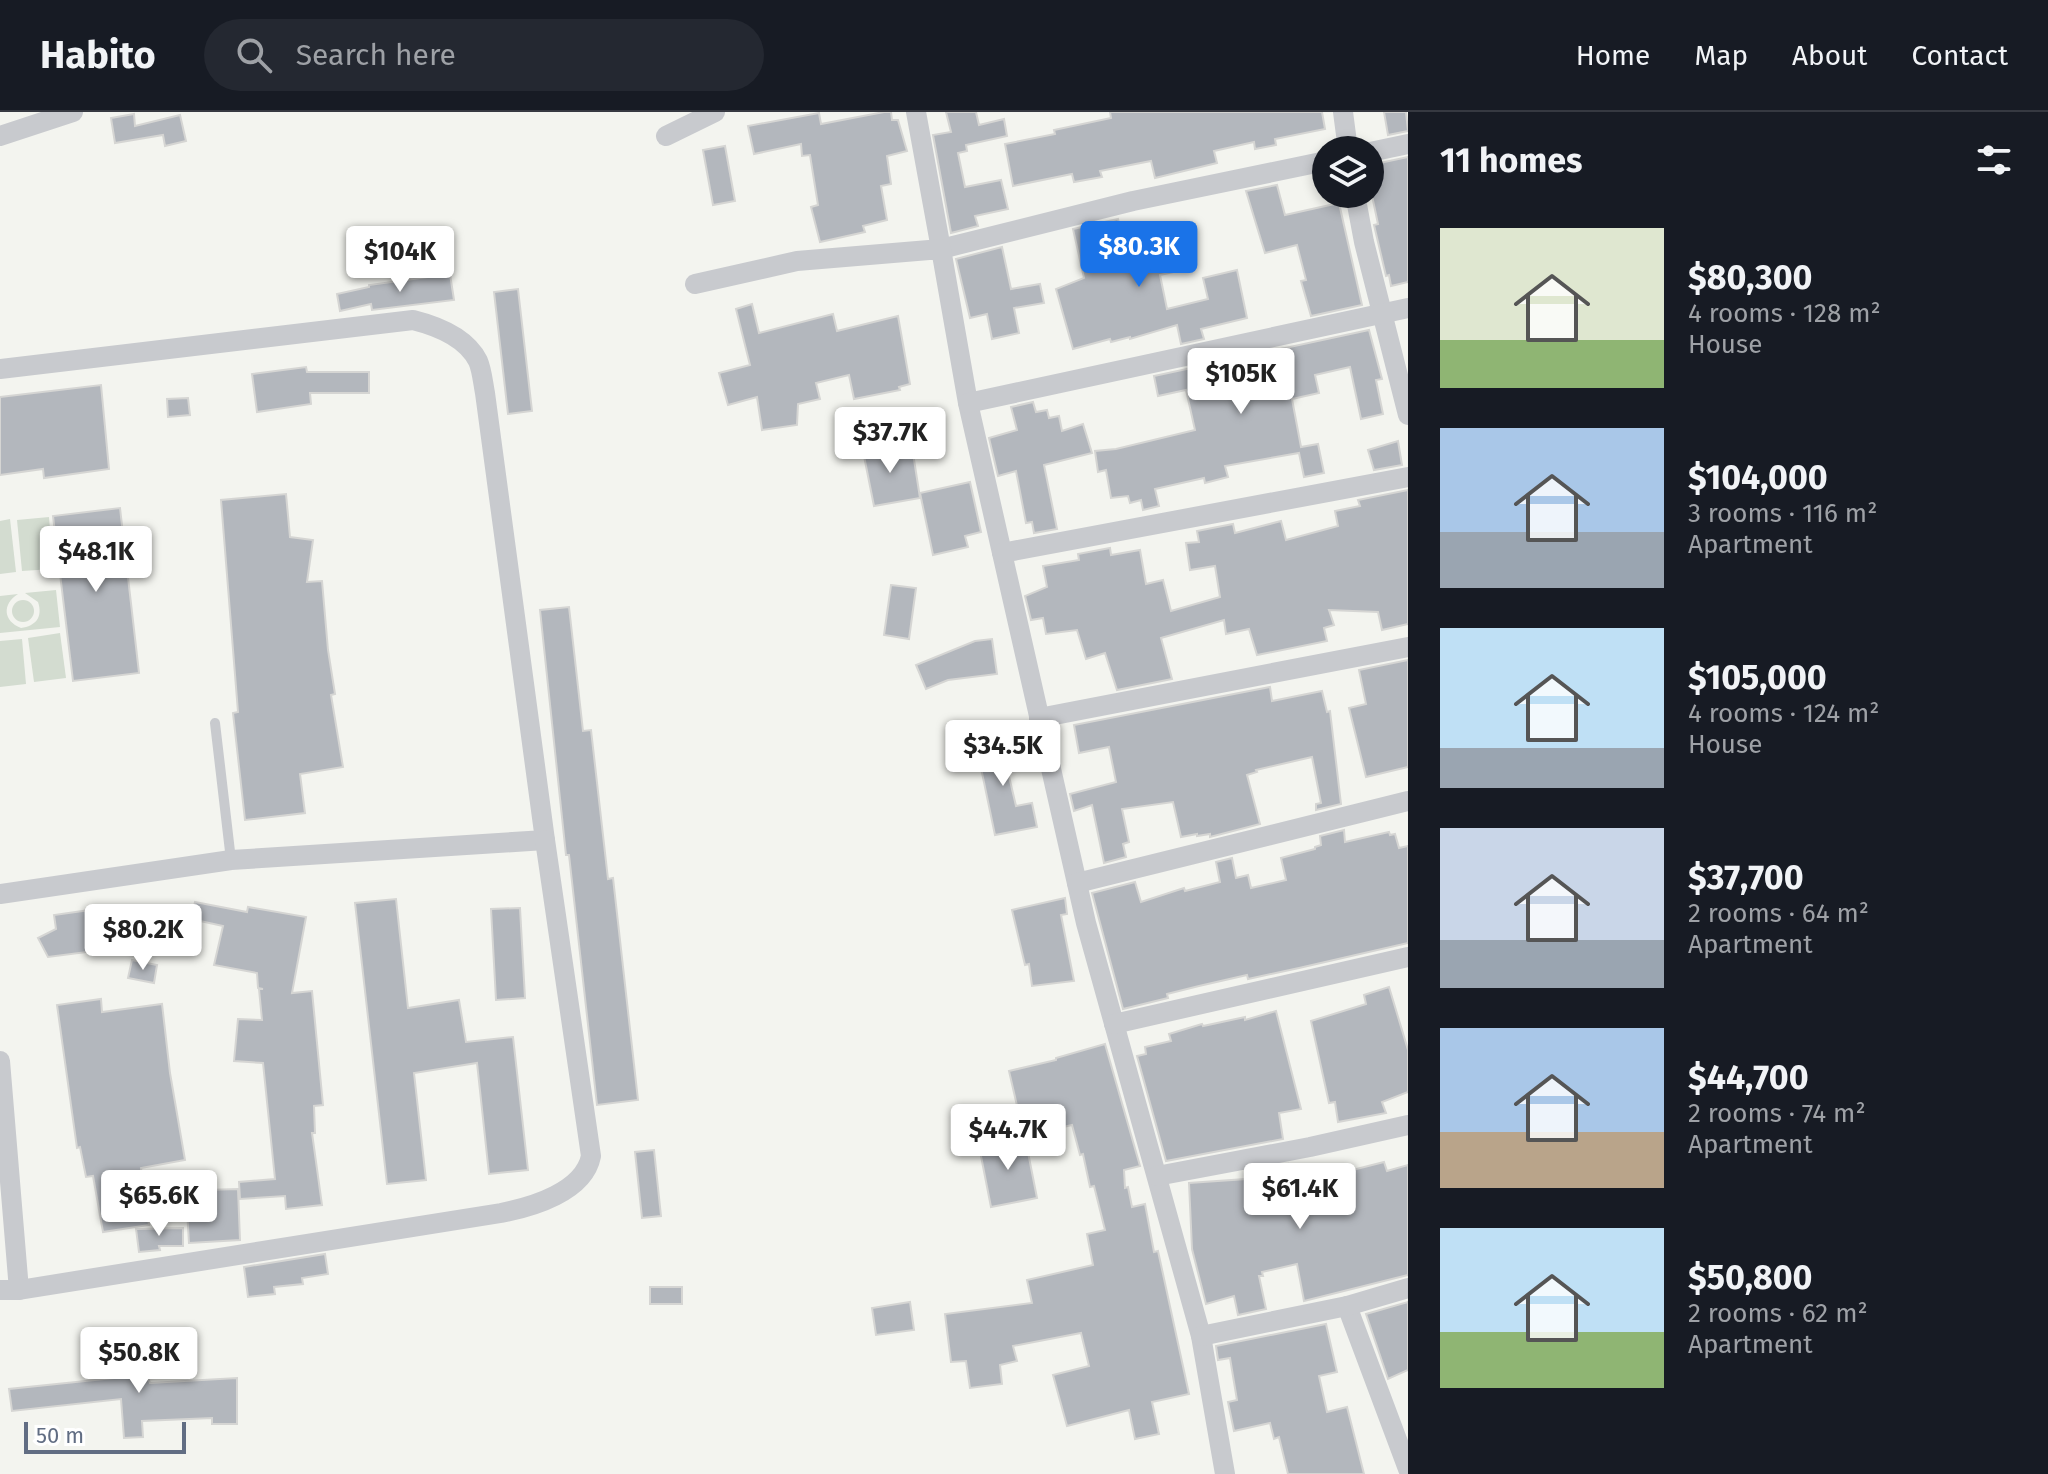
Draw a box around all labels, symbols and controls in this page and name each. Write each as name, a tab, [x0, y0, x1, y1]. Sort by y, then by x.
search box	[204, 19, 764, 91]
text: Habito	[40, 32, 156, 78]
icon: search	[232, 33, 276, 77]
text: Search here	[296, 37, 456, 73]
text: Home	[1576, 39, 1650, 72]
text: Map	[1694, 39, 1748, 72]
text: About	[1792, 39, 1867, 72]
text: Contact	[1911, 39, 2008, 72]
map controls	[1312, 136, 1384, 208]
button: layers	[1312, 136, 1384, 208]
icon: filters	[1972, 138, 2016, 182]
text: 11 homes	[1440, 140, 1582, 181]
pin: $80.3K	[1074, 221, 1204, 289]
pin: $104K	[344, 226, 456, 294]
text: $80.3K	[1098, 231, 1180, 262]
text: $104K	[364, 236, 436, 267]
text: $80,300	[1688, 257, 1812, 298]
icon: home	[1504, 260, 1600, 356]
text: 4 rooms · 128 m²	[1688, 298, 1881, 329]
text: House	[1688, 329, 1762, 360]
pin: $105K	[1185, 348, 1297, 416]
text: $105K	[1205, 358, 1277, 389]
pin: $37.7K	[825, 407, 955, 475]
text: $37.7K	[853, 417, 927, 448]
text: $104,000	[1688, 457, 1828, 498]
icon: home	[1504, 460, 1600, 556]
text: 3 rooms · 116 m²	[1688, 498, 1877, 529]
pin: $48.1K	[31, 526, 161, 594]
text: Apartment	[1688, 529, 1813, 560]
text: $48.1K	[58, 536, 134, 567]
text: $105,000	[1688, 657, 1827, 698]
icon: home	[1504, 660, 1600, 756]
text: 4 rooms · 124 m²	[1688, 698, 1880, 729]
pin: $34.5K	[938, 720, 1068, 788]
text: House	[1688, 729, 1762, 760]
text: $34.5K	[963, 730, 1043, 761]
text: $37,700	[1688, 857, 1804, 898]
icon: home	[1504, 860, 1600, 956]
text: 2 rooms · 64 m²	[1688, 898, 1869, 929]
pin: $80.2K	[78, 904, 208, 972]
text: $80.2K	[103, 914, 183, 945]
text: Apartment	[1688, 929, 1813, 960]
text: $44,700	[1688, 1057, 1809, 1098]
icon: home	[1504, 1060, 1600, 1156]
text: 2 rooms · 74 m²	[1688, 1098, 1866, 1129]
pin: $44.7K	[943, 1104, 1073, 1172]
text: $44.7K	[969, 1114, 1047, 1145]
text: Apartment	[1688, 1129, 1813, 1160]
pin: $61.4K	[1235, 1163, 1365, 1231]
pin: $65.6K	[94, 1170, 224, 1238]
text: $61.4K	[1262, 1173, 1338, 1204]
text: $65.6K	[119, 1180, 199, 1211]
text: $50,800	[1688, 1257, 1812, 1298]
icon: home	[1504, 1260, 1600, 1356]
text: 2 rooms · 62 m²	[1688, 1298, 1868, 1329]
pin: $50.8K	[74, 1327, 204, 1395]
text: Apartment	[1688, 1329, 1813, 1360]
text: $50.8K	[98, 1337, 180, 1368]
scale bar	[24, 1418, 186, 1454]
text: 50 m	[36, 1422, 84, 1449]

